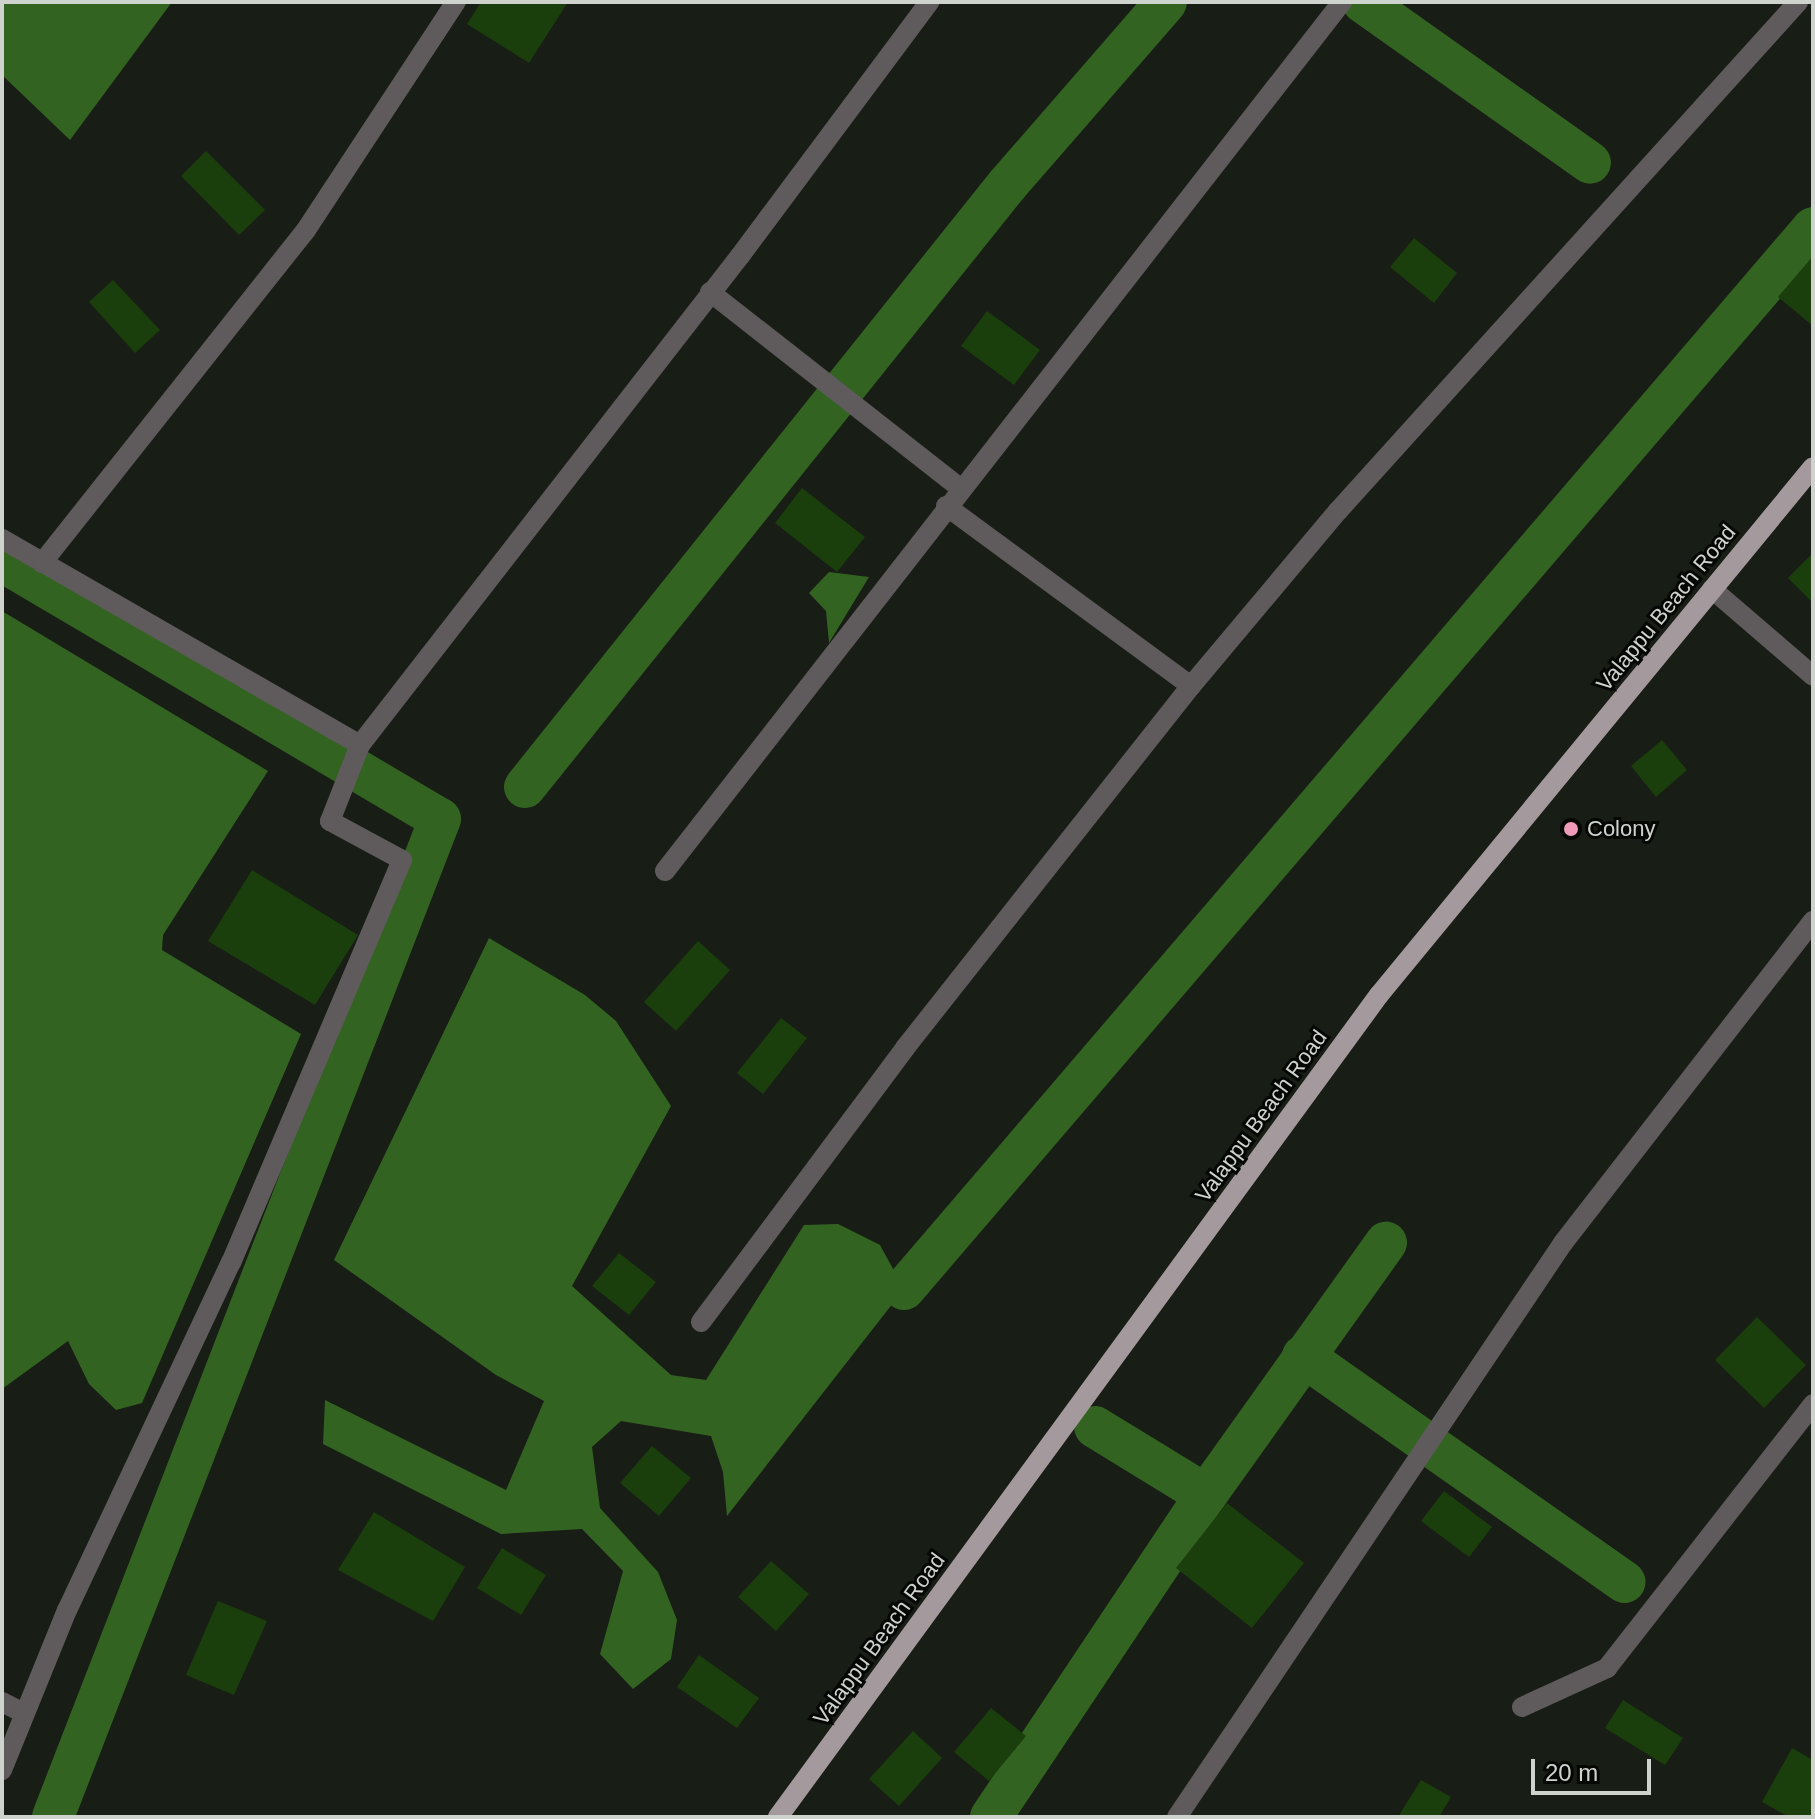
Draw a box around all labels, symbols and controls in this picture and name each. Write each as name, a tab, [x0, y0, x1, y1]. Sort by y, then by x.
street label: Valappu Beach Road	[1591, 520, 1741, 696]
place label: Colony	[1587, 816, 1655, 842]
marker: Colony	[1562, 820, 1580, 838]
street label: Valappu Beach Road	[1190, 1025, 1332, 1207]
street label: Valappu Beach Road	[808, 1548, 950, 1730]
scale bar	[1535, 1743, 1655, 1793]
text: 20 m	[1545, 1759, 1598, 1786]

